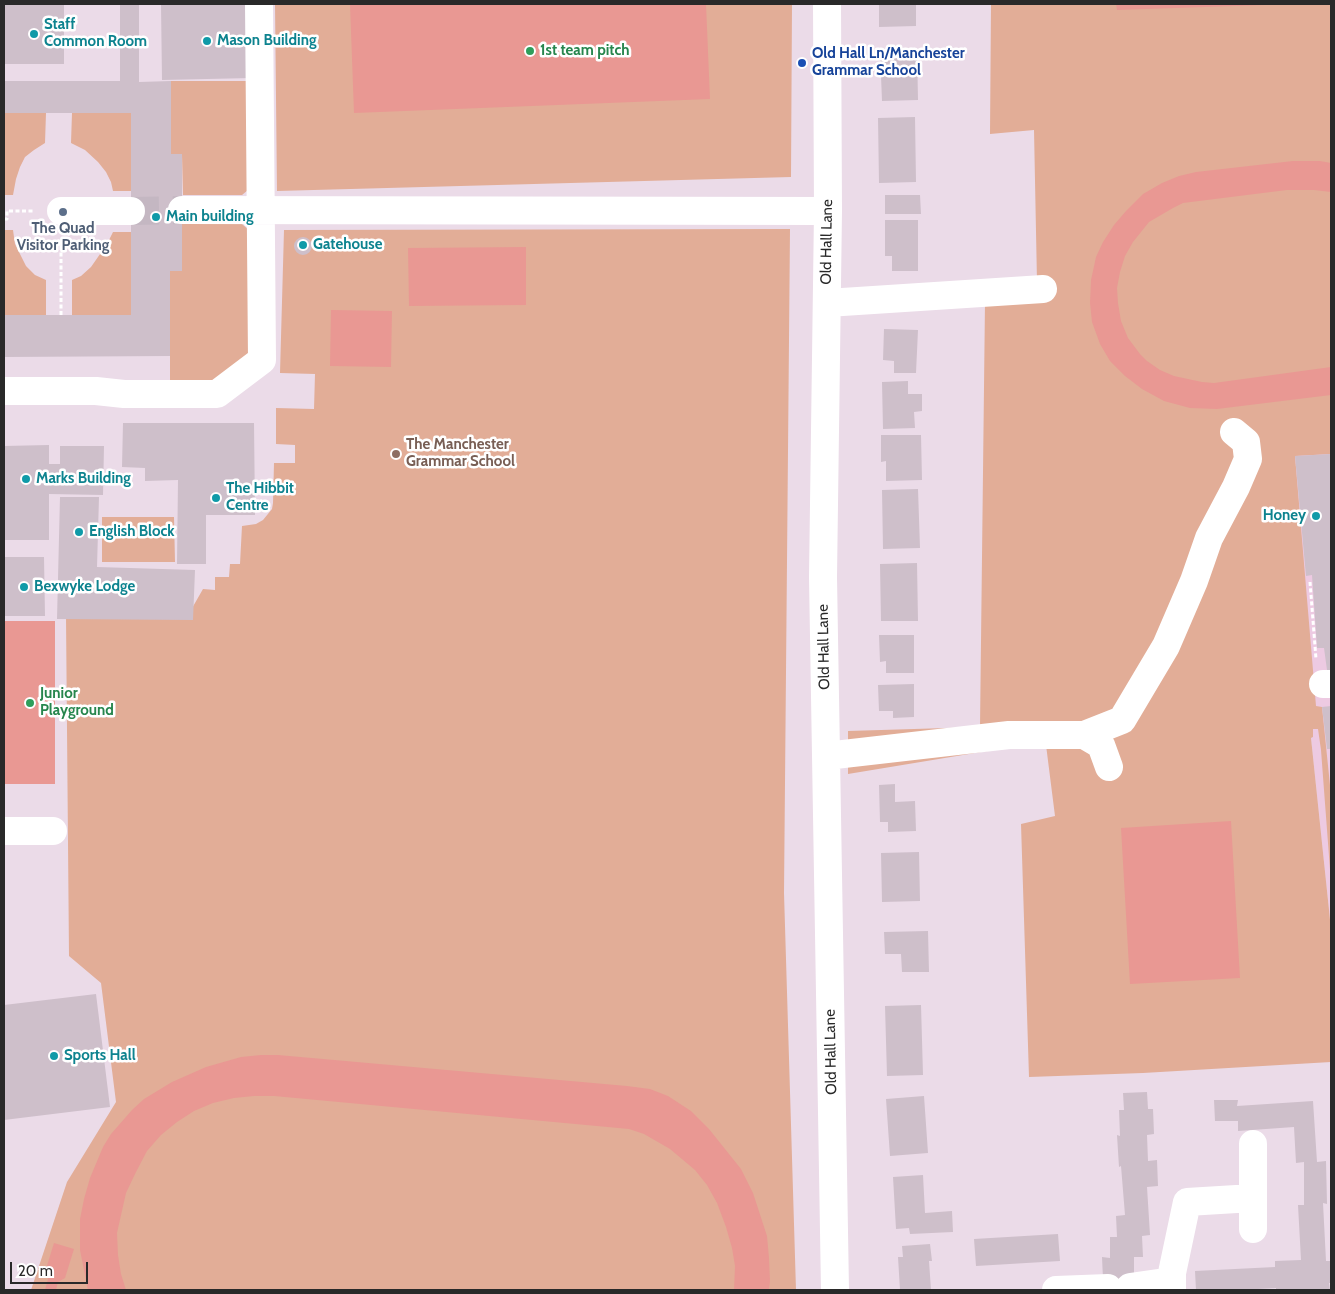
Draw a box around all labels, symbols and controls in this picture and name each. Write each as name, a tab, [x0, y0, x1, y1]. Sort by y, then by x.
place label: Staff Common Room	[44, 16, 147, 51]
marker: Staff Common Room	[28, 28, 40, 40]
place label: Mason Building	[217, 32, 316, 50]
marker: Mason Building	[201, 35, 213, 47]
place label: 1st team pitch	[540, 42, 630, 60]
marker: 1st team pitch	[524, 45, 536, 57]
place label: Old Hall Ln/Manchester Grammar School	[812, 45, 965, 80]
marker: Old Hall Ln/Manchester Grammar School	[796, 57, 808, 69]
street label: Old Hall Lane	[817, 199, 837, 285]
marker: The Quad Visitor Parking	[57, 206, 69, 218]
place label: Main building	[166, 208, 253, 226]
marker: Main building	[150, 211, 162, 223]
place label: The Quad Visitor Parking	[17, 220, 109, 255]
place label: Gatehouse	[313, 236, 382, 254]
marker: Gatehouse	[297, 239, 309, 251]
place label: The Manchester Grammar School	[406, 436, 515, 471]
marker: The Manchester Grammar School	[390, 448, 402, 460]
place label: Marks Building	[36, 470, 131, 488]
marker: Marks Building	[20, 473, 32, 485]
place label: The Hibbit Centre	[226, 480, 294, 515]
marker: The Hibbit Centre	[210, 492, 222, 504]
place label: Honey	[1263, 507, 1306, 525]
marker: Honey	[1310, 510, 1322, 522]
place label: English Block	[89, 523, 175, 541]
marker: English Block	[73, 526, 85, 538]
place label: Bexwyke Lodge	[34, 578, 135, 596]
marker: Bexwyke Lodge	[18, 581, 30, 593]
street label: Old Hall Lane	[814, 604, 834, 690]
place label: Junior Playground	[40, 685, 114, 720]
marker: Junior Playground	[24, 697, 36, 709]
street label: Old Hall Lane	[821, 1009, 841, 1095]
place label: Sports Hall	[64, 1047, 136, 1065]
marker: Sports Hall	[48, 1050, 60, 1062]
scale bar	[12, 1252, 90, 1284]
text: 20 m	[18, 1262, 53, 1280]

